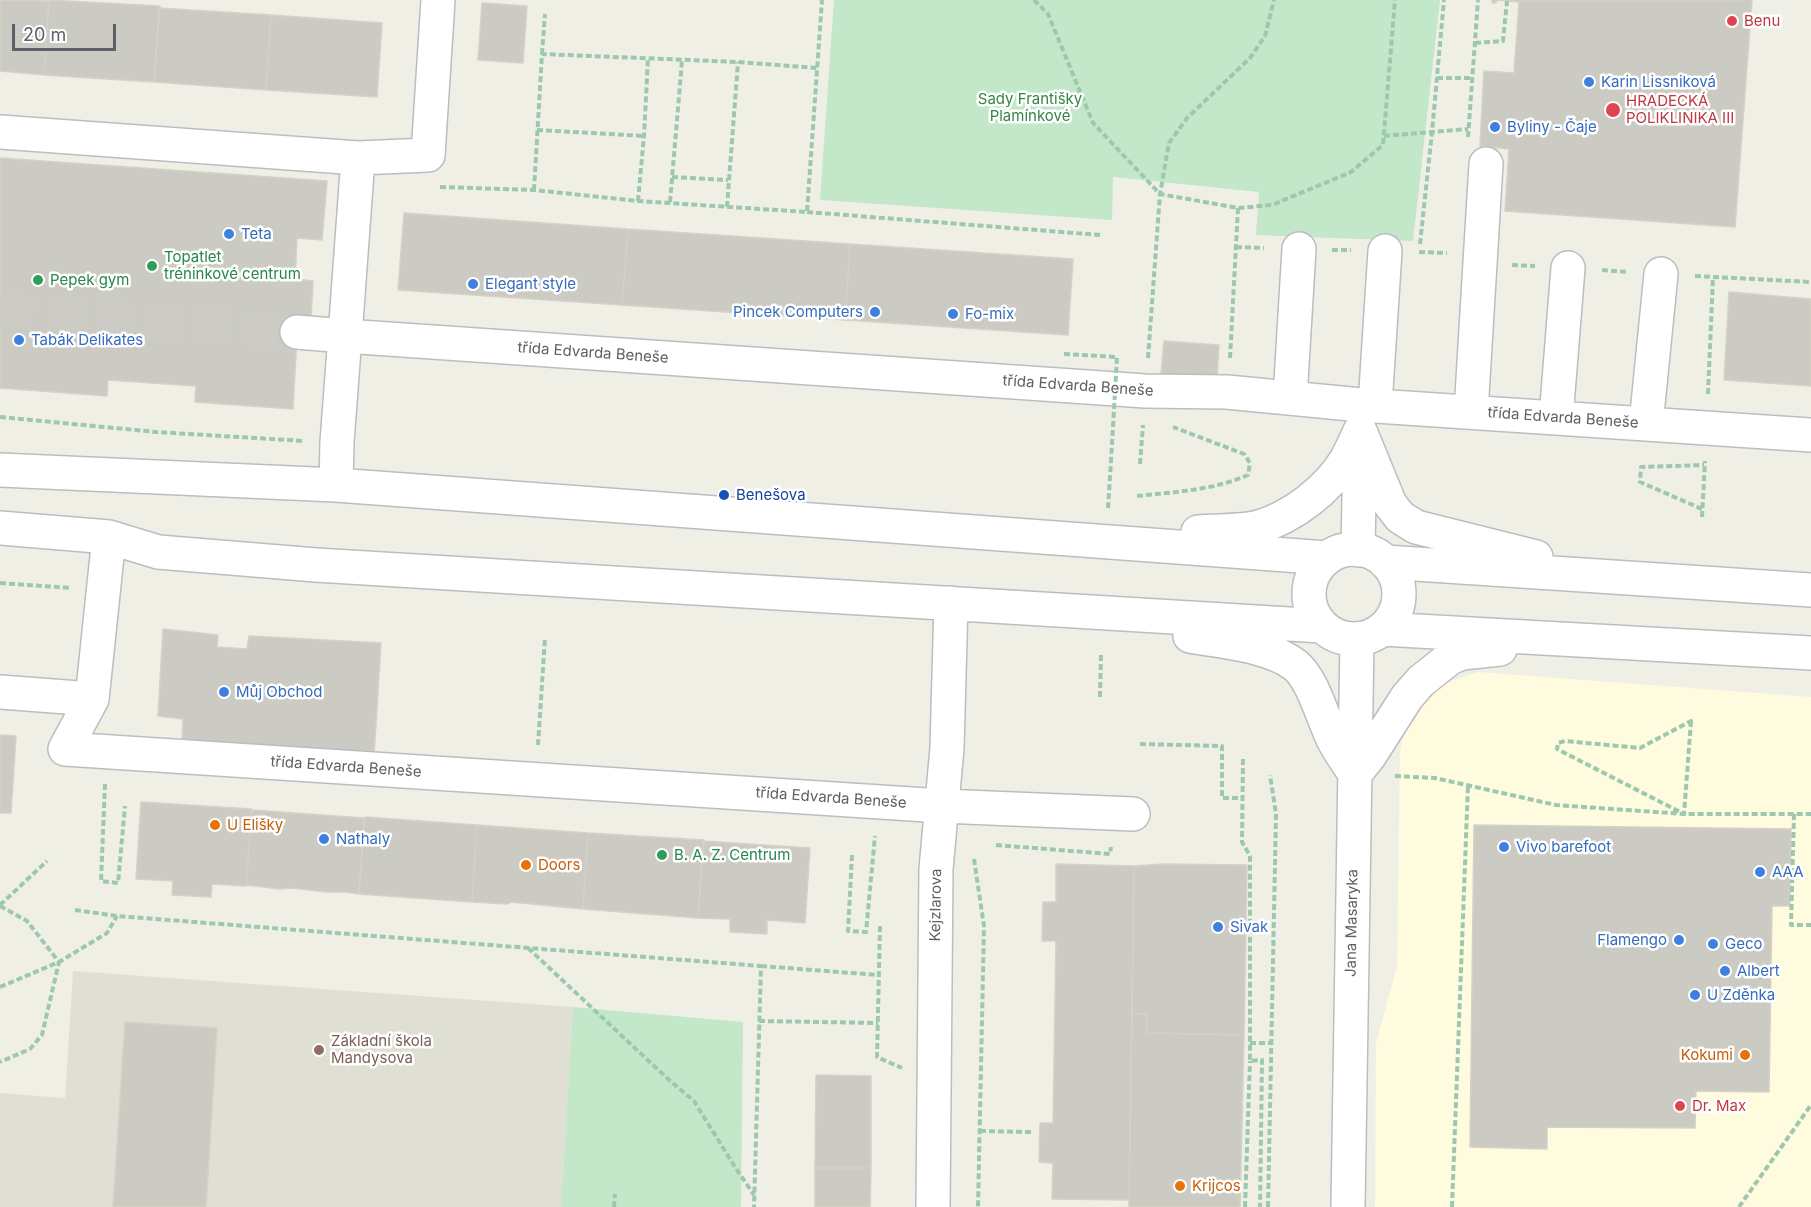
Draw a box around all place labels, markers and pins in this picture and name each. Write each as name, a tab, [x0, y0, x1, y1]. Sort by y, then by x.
place label: Benu	[1744, 12, 1780, 30]
marker: Benu	[1725, 14, 1739, 28]
place label: Karin Lissniková	[1601, 73, 1716, 91]
marker: Karin Lissniková	[1582, 75, 1596, 89]
place label: HRADECKÁ POLIKLINIKA III	[1626, 92, 1734, 127]
marker: HRADECKÁ POLIKLINIKA III	[1604, 101, 1622, 119]
place label: Byliny - Čaje	[1507, 118, 1597, 136]
marker: Byliny - Čaje	[1488, 120, 1502, 134]
place label: Teta	[241, 225, 272, 243]
marker: Teta	[222, 227, 236, 241]
place label: Topatlet tréninkové centrum	[164, 248, 301, 283]
marker: Topatlet tréninkové centrum	[145, 259, 159, 273]
place label: Pepek gym	[50, 271, 129, 289]
marker: Pepek gym	[31, 273, 45, 287]
place label: Elegant style	[485, 275, 576, 293]
marker: Elegant style	[466, 277, 480, 291]
place label: Pincek Computers	[733, 303, 863, 321]
marker: Pincek Computers	[868, 305, 882, 319]
place label: Fo-mix	[965, 305, 1014, 323]
marker: Fo-mix	[946, 307, 960, 321]
place label: Tabák Delikates	[31, 331, 143, 349]
marker: Tabák Delikates	[12, 333, 26, 347]
place label: Benešova	[736, 486, 806, 504]
marker: Benešova	[717, 488, 731, 502]
place label: Můj Obchod	[236, 683, 323, 701]
marker: Můj Obchod	[217, 685, 231, 699]
place label: U Elišky	[227, 816, 283, 834]
marker: U Elišky	[208, 818, 222, 832]
place label: Nathaly	[336, 830, 390, 848]
marker: Nathaly	[317, 832, 331, 846]
place label: Vivo barefoot	[1516, 838, 1611, 856]
marker: Vivo barefoot	[1497, 840, 1511, 854]
place label: B. A. Z. Centrum	[674, 846, 790, 864]
marker: B. A. Z. Centrum	[655, 848, 669, 862]
place label: Doors	[538, 856, 580, 874]
marker: Doors	[519, 858, 533, 872]
place label: AAA	[1772, 863, 1803, 881]
marker: AAA	[1753, 865, 1767, 879]
place label: Sivak	[1230, 918, 1268, 936]
marker: Sivak	[1211, 920, 1225, 934]
place label: Flamengo	[1597, 931, 1667, 949]
marker: Flamengo	[1672, 933, 1686, 947]
place label: Geco	[1725, 935, 1762, 953]
marker: Geco	[1706, 937, 1720, 951]
place label: Albert	[1737, 962, 1780, 980]
marker: Albert	[1718, 964, 1732, 978]
place label: U Zděnka	[1707, 986, 1775, 1004]
marker: U Zděnka	[1688, 988, 1702, 1002]
place label: Základní škola Mandysova	[331, 1032, 432, 1067]
marker: Základní škola Mandysova	[312, 1043, 326, 1057]
place label: Kokumi	[1681, 1046, 1733, 1064]
marker: Kokumi	[1738, 1048, 1752, 1062]
place label: Dr. Max	[1692, 1097, 1746, 1115]
marker: Dr. Max	[1673, 1099, 1687, 1113]
place label: Krijcos	[1192, 1177, 1241, 1195]
marker: Krijcos	[1173, 1179, 1187, 1193]

